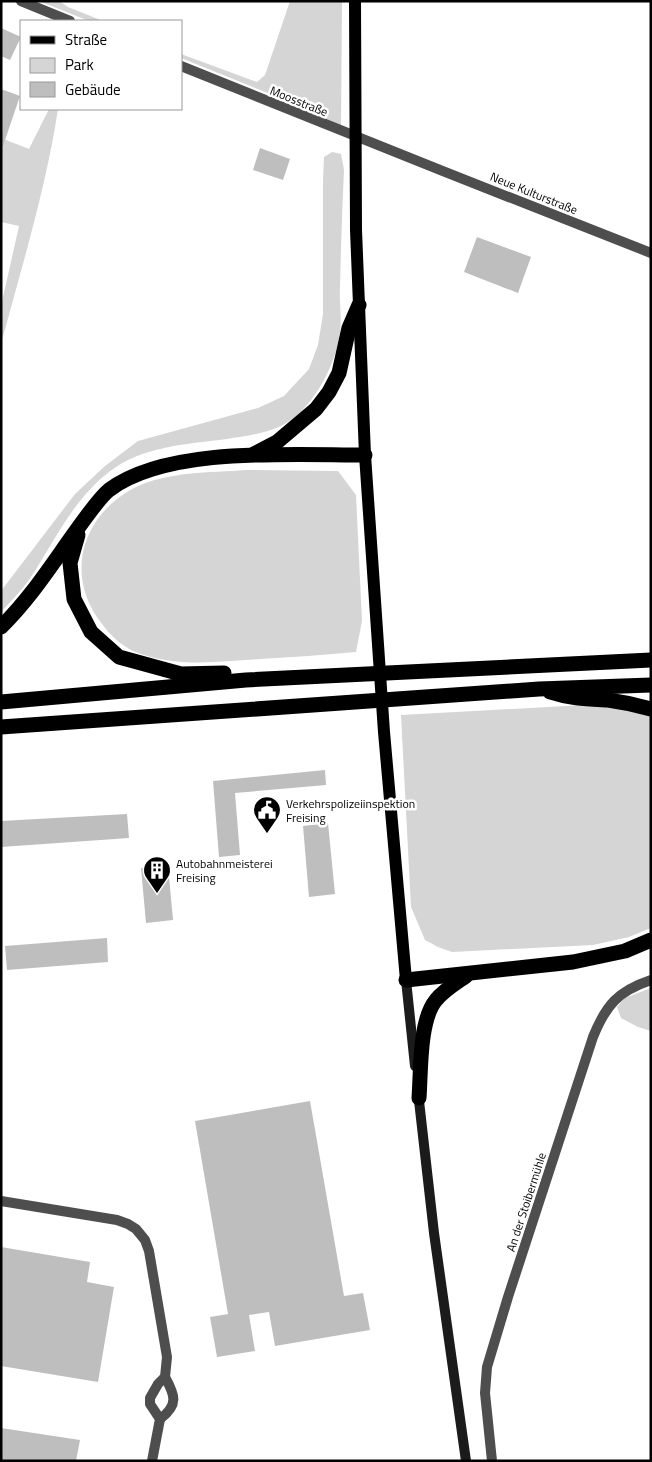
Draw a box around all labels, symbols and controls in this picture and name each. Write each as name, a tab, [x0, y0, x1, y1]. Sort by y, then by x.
legend	[20, 20, 182, 110]
text: Straße	[65, 28, 107, 51]
text: Park	[65, 53, 94, 76]
text: Gebäude	[65, 78, 121, 101]
street label: Moosstraße	[267, 81, 331, 121]
street label: Neue Kulturstraße	[487, 167, 581, 219]
place label: Verkehrspolizeiinspektion Freising	[286, 794, 415, 827]
public building icon: Verkehrspolizeiinspektion Freising	[252, 795, 282, 834]
place label: Autobahnmeisterei Freising	[176, 854, 273, 887]
building icon: Autobahnmeisterei Freising	[142, 855, 172, 894]
street label: An der Stoibermühle	[501, 1150, 551, 1254]

